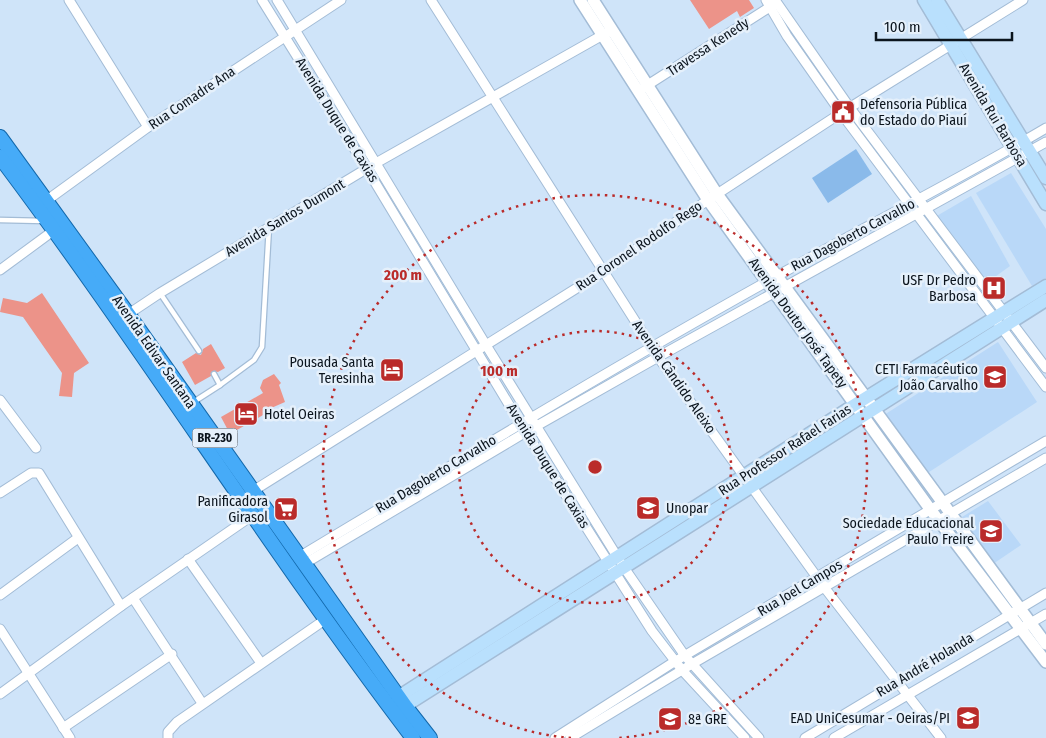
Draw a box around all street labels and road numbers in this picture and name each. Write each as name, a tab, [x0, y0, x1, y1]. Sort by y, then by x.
street label: Travessa Kenedy	[664, 14, 753, 80]
street label: Avenida Duque de Caxias	[292, 55, 382, 185]
street label: Avenida Rui Barbosa	[955, 60, 1031, 170]
street label: Rua Comadre Ana	[145, 63, 239, 133]
street label: Avenida Santos Dumont	[222, 175, 348, 261]
street label: Rua Dagoberto Carvalho	[788, 195, 918, 275]
street label: Rua Coronel Rodolfo Rego	[573, 197, 705, 295]
street label: Avenida Doutor José Tapety	[745, 255, 851, 392]
street label: Avenida Edivar Santana	[109, 292, 200, 412]
street label: Avenida Cândido Aleixo	[629, 317, 719, 437]
street label: Avenida Duque de Caxias	[503, 401, 593, 531]
street label: Rua Professor Rafael Farias	[715, 401, 855, 499]
road number: BR-230	[192, 428, 238, 448]
street label: Rua Dagoberto Carvalho	[373, 431, 499, 517]
street label: Rua Joel Campos	[755, 556, 845, 620]
street label: Rua André Holanda	[873, 629, 977, 701]

